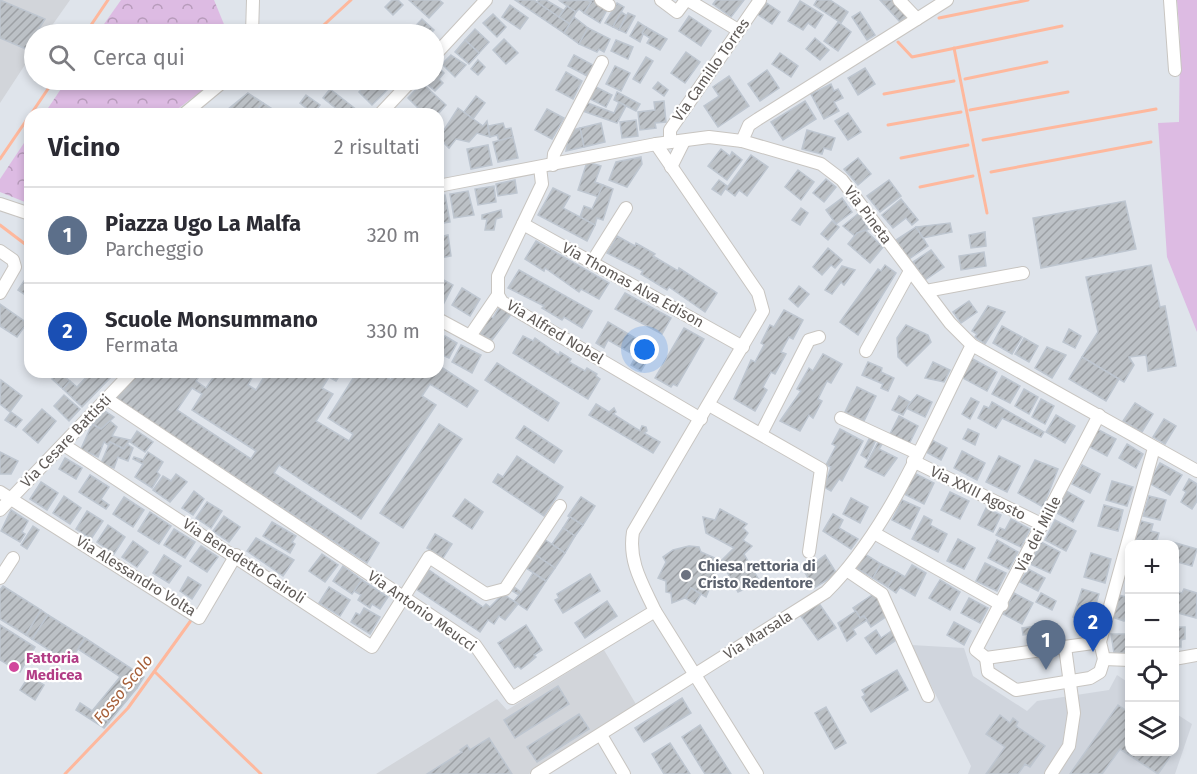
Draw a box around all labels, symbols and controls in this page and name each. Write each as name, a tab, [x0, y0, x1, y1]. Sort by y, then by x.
street label: Via Camillo Torres	[669, 15, 753, 125]
search box	[24, 24, 444, 90]
icon: search	[45, 41, 78, 74]
text: Cerca qui	[93, 44, 185, 71]
text: Vicino	[48, 132, 120, 163]
text: 2 risultati	[334, 135, 420, 159]
street label: Via Pineta	[840, 182, 896, 248]
text: Piazza Ugo La Malfa	[105, 210, 301, 237]
text: 1	[63, 223, 72, 247]
text: 320 m	[367, 223, 420, 247]
text: Parcheggio	[105, 237, 204, 261]
street label: Via Thomas Alva Edison	[559, 238, 707, 332]
street label: Via Alfred Nobel	[503, 296, 607, 368]
text: Scuole Monsummano	[105, 306, 318, 333]
text: 2	[62, 319, 73, 343]
text: 330 m	[366, 319, 420, 343]
text: Fermata	[105, 333, 179, 357]
your location	[630, 335, 659, 364]
street label: Via Cesare Battisti	[17, 391, 115, 491]
street label: Via XXIII Agosto	[927, 462, 1029, 524]
street label: Via dei Mille	[1011, 493, 1065, 575]
street label: Via Benedetto Cairoli	[179, 515, 309, 607]
street label: Via Alessandro Volta	[73, 532, 199, 620]
map controls	[1125, 540, 1179, 756]
button: +	[1125, 540, 1179, 594]
place label: Chiesa rettoria di Cristo Redentore	[698, 557, 816, 592]
street label: Via Antonio Meucci	[364, 567, 480, 655]
marker: Chiesa rettoria di Cristo Redentore	[679, 568, 693, 582]
button: −	[1125, 594, 1179, 648]
pin: 2	[1074, 602, 1112, 652]
street label: Via Marsala	[720, 607, 796, 663]
pin: 1	[1026, 620, 1066, 670]
button: locate	[1125, 648, 1179, 702]
place label: Fattoria Medicea	[26, 649, 83, 684]
water label: Fosso Scolo	[89, 651, 157, 727]
marker: Fattoria Medicea	[7, 660, 21, 674]
button: layers	[1125, 702, 1179, 756]

